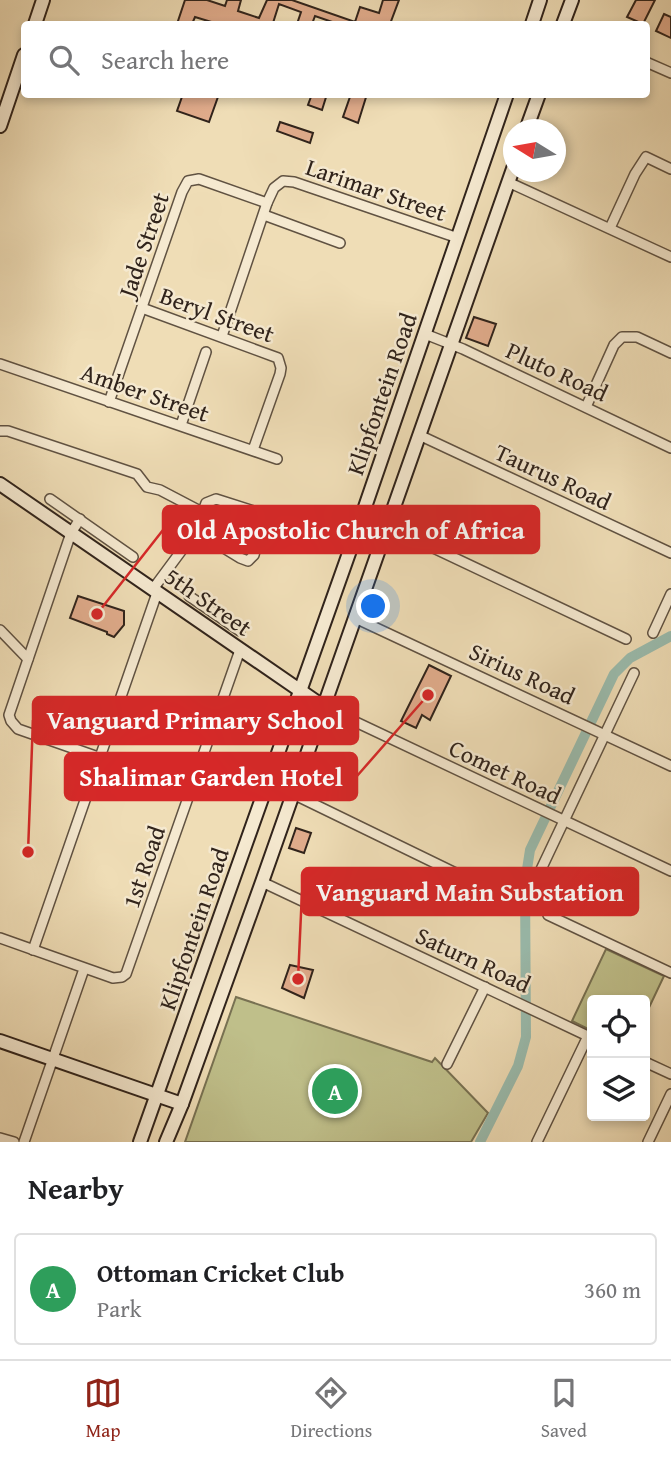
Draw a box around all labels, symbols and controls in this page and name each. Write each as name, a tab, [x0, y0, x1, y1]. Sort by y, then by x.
search box	[21, 21, 650, 98]
text: Search here	[101, 40, 229, 79]
icon: search	[45, 41, 83, 79]
north arrow	[503, 119, 566, 182]
street label: Larimar Street	[301, 149, 452, 230]
street label: Jade Street	[108, 187, 178, 305]
street label: Beryl Street	[155, 278, 280, 352]
street label: Klipfontein Road	[337, 308, 426, 480]
street label: Pluto Road	[500, 333, 614, 410]
street label: Amber Street	[76, 354, 215, 431]
street label: Taurus Road	[489, 434, 617, 519]
callout: Old Apostolic Church of Africa	[163, 506, 539, 553]
text: Old Apostolic Church of Africa	[177, 510, 526, 549]
street label: 5th Street	[157, 559, 260, 645]
your location	[356, 589, 390, 623]
street label: Sirius Road	[464, 634, 581, 713]
callout: Vanguard Primary School	[33, 697, 358, 744]
text: Vanguard Primary School	[47, 700, 343, 739]
street label: Comet Road	[443, 730, 567, 813]
callout: Shalimar Garden Hotel	[65, 753, 357, 800]
text: Shalimar Garden Hotel	[79, 757, 343, 796]
street label: 1st Road	[113, 821, 174, 913]
street label: Klipfontein Road	[149, 843, 238, 1015]
callout: Vanguard Main Substation	[302, 868, 638, 915]
text: Vanguard Main Substation	[316, 872, 625, 911]
street label: Saturn Road	[410, 918, 537, 1002]
map controls	[587, 995, 650, 1121]
button: locate	[587, 995, 650, 1058]
button: layers	[587, 1058, 650, 1121]
pin: A	[312, 1065, 358, 1117]
text: Nearby	[28, 1166, 124, 1210]
text: Ottoman Cricket Club	[97, 1253, 344, 1292]
text: A	[46, 1273, 60, 1306]
text: 360 m	[584, 1273, 641, 1306]
text: Park	[97, 1292, 141, 1325]
tab: Map	[84, 1374, 122, 1444]
tab: Directions	[291, 1374, 372, 1444]
tab: Saved	[541, 1374, 587, 1444]

